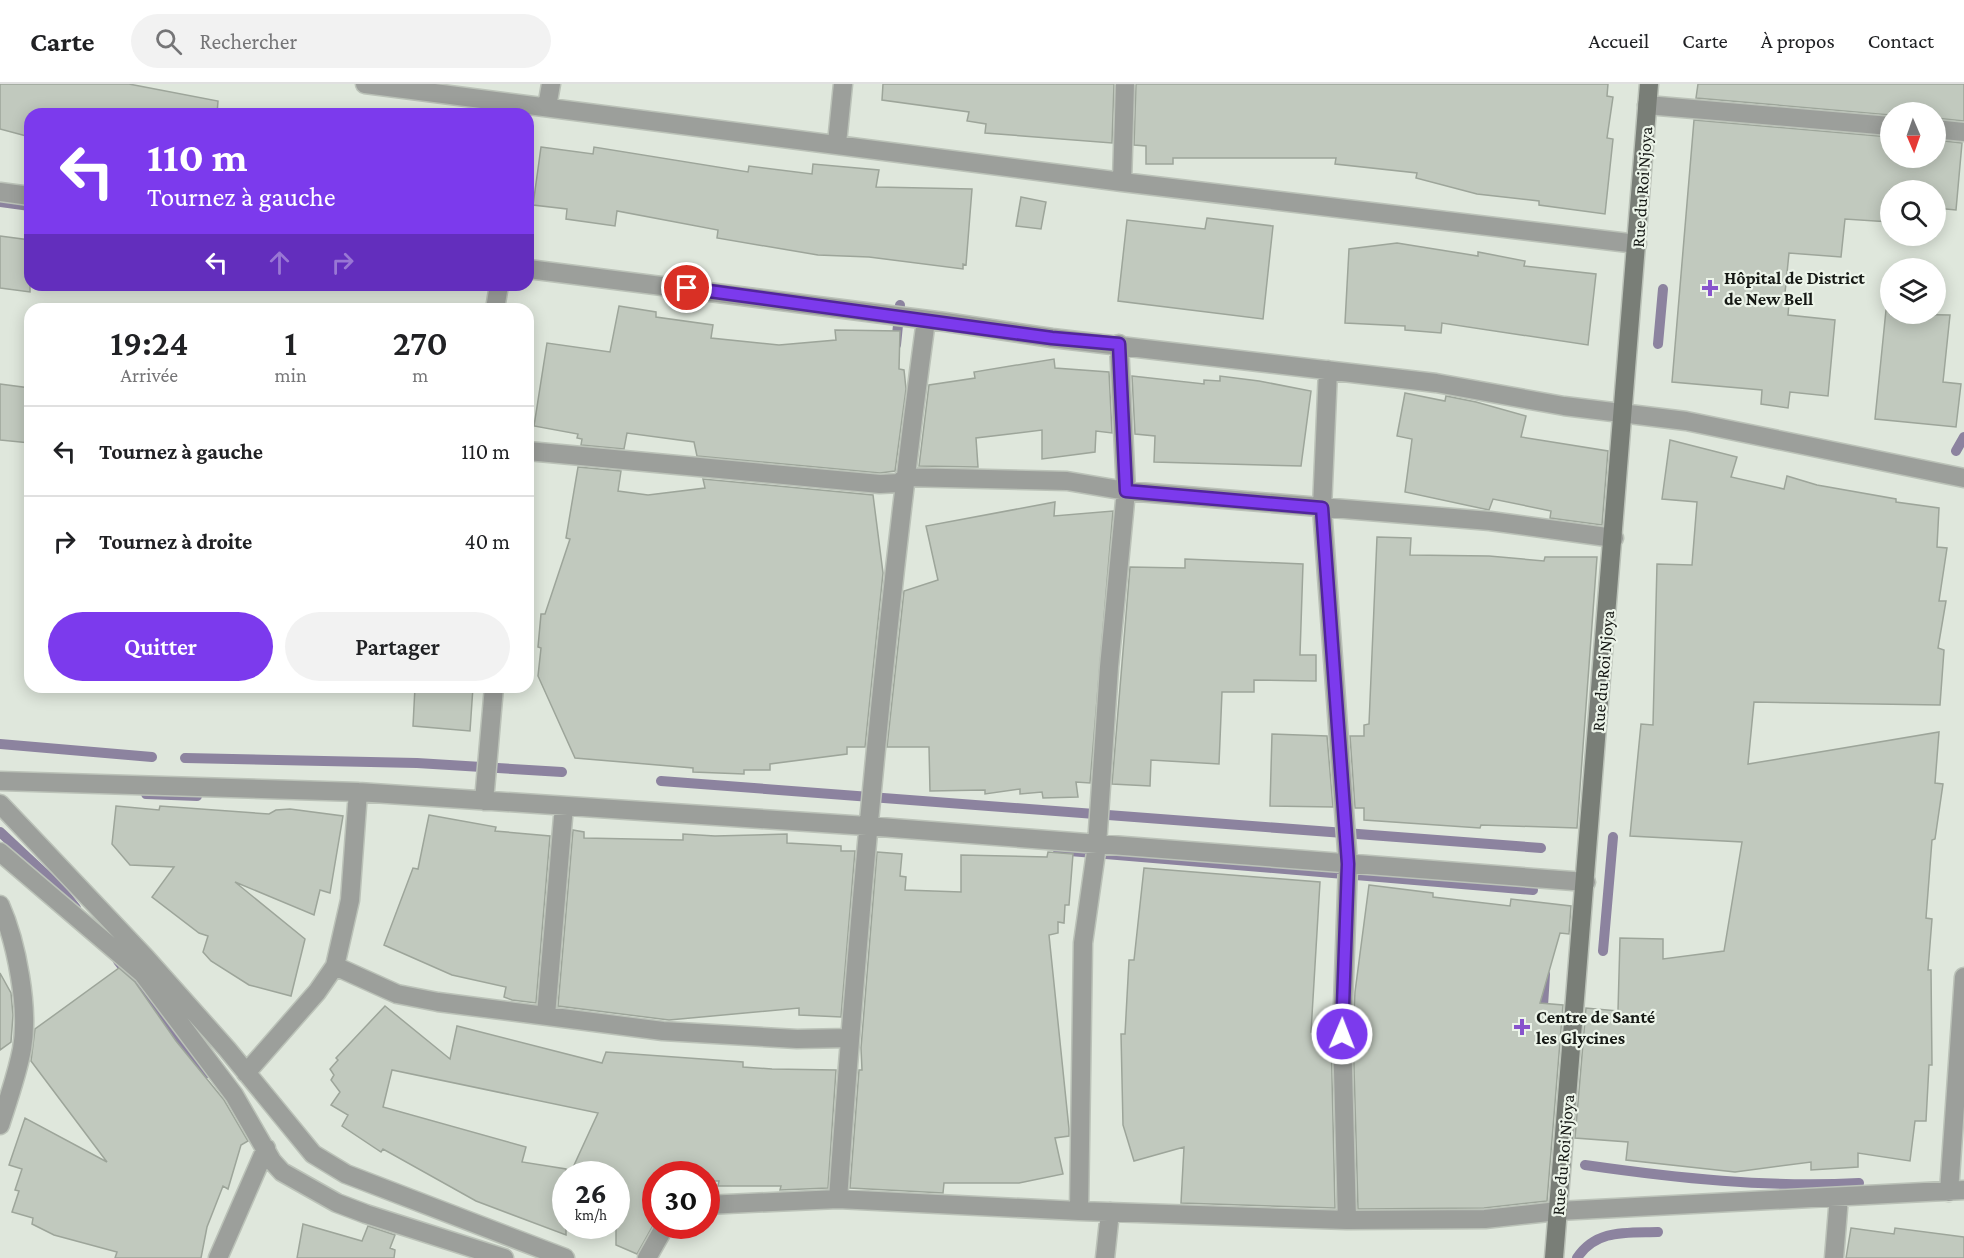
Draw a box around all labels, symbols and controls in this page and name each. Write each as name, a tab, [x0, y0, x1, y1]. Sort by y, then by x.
search box	[131, 14, 551, 68]
icon: search	[152, 25, 185, 58]
text: Carte	[30, 26, 95, 57]
text: Rechercher	[200, 29, 297, 54]
text: Accueil	[1589, 29, 1649, 53]
text: Carte	[1682, 29, 1728, 53]
text: À propos	[1761, 29, 1835, 53]
text: Contact	[1868, 29, 1934, 53]
north arrow	[1880, 102, 1946, 168]
map controls	[1880, 102, 1946, 324]
street label: Rue du Roi Njoya	[1628, 126, 1657, 248]
icon: left	[48, 132, 126, 210]
text: 110 m	[147, 133, 248, 180]
button: search	[1880, 180, 1946, 246]
text: Tournez à gauche	[147, 182, 336, 212]
icon: left	[200, 246, 233, 279]
icon: ahead	[263, 246, 296, 279]
icon: right	[326, 246, 359, 279]
button: layers	[1880, 258, 1946, 324]
pin	[661, 262, 712, 313]
place label: Hôpital de District de New Bell	[1724, 268, 1865, 309]
icon: arrive	[670, 271, 703, 304]
marker: Hôpital de District de New Bell	[1701, 279, 1719, 297]
text: 19:24	[110, 323, 188, 363]
text: 1	[284, 323, 297, 363]
text: 270	[393, 323, 448, 363]
text: Arrivée	[121, 364, 178, 386]
text: min	[275, 364, 307, 386]
text: m	[412, 364, 428, 386]
icon: left	[48, 435, 81, 468]
text: Tournez à gauche	[99, 439, 263, 464]
text: 110 m	[461, 439, 510, 464]
icon: right	[48, 525, 81, 558]
text: Tournez à droite	[99, 529, 252, 554]
text: 40 m	[465, 529, 510, 554]
street label: Rue du Roi Njoya	[1588, 610, 1619, 732]
button: Quitter	[48, 612, 273, 681]
button: Partager	[285, 612, 510, 681]
position arrow	[1310, 1002, 1374, 1066]
place label: Centre de Santé les Glycines	[1536, 1007, 1655, 1048]
marker: Centre de Santé les Glycines	[1513, 1018, 1531, 1036]
street label: Rue du Roi Njoya	[1548, 1094, 1579, 1216]
speed limit sign: 30	[642, 1161, 720, 1239]
text: 26	[575, 1176, 607, 1209]
text: km/h	[575, 1207, 607, 1223]

